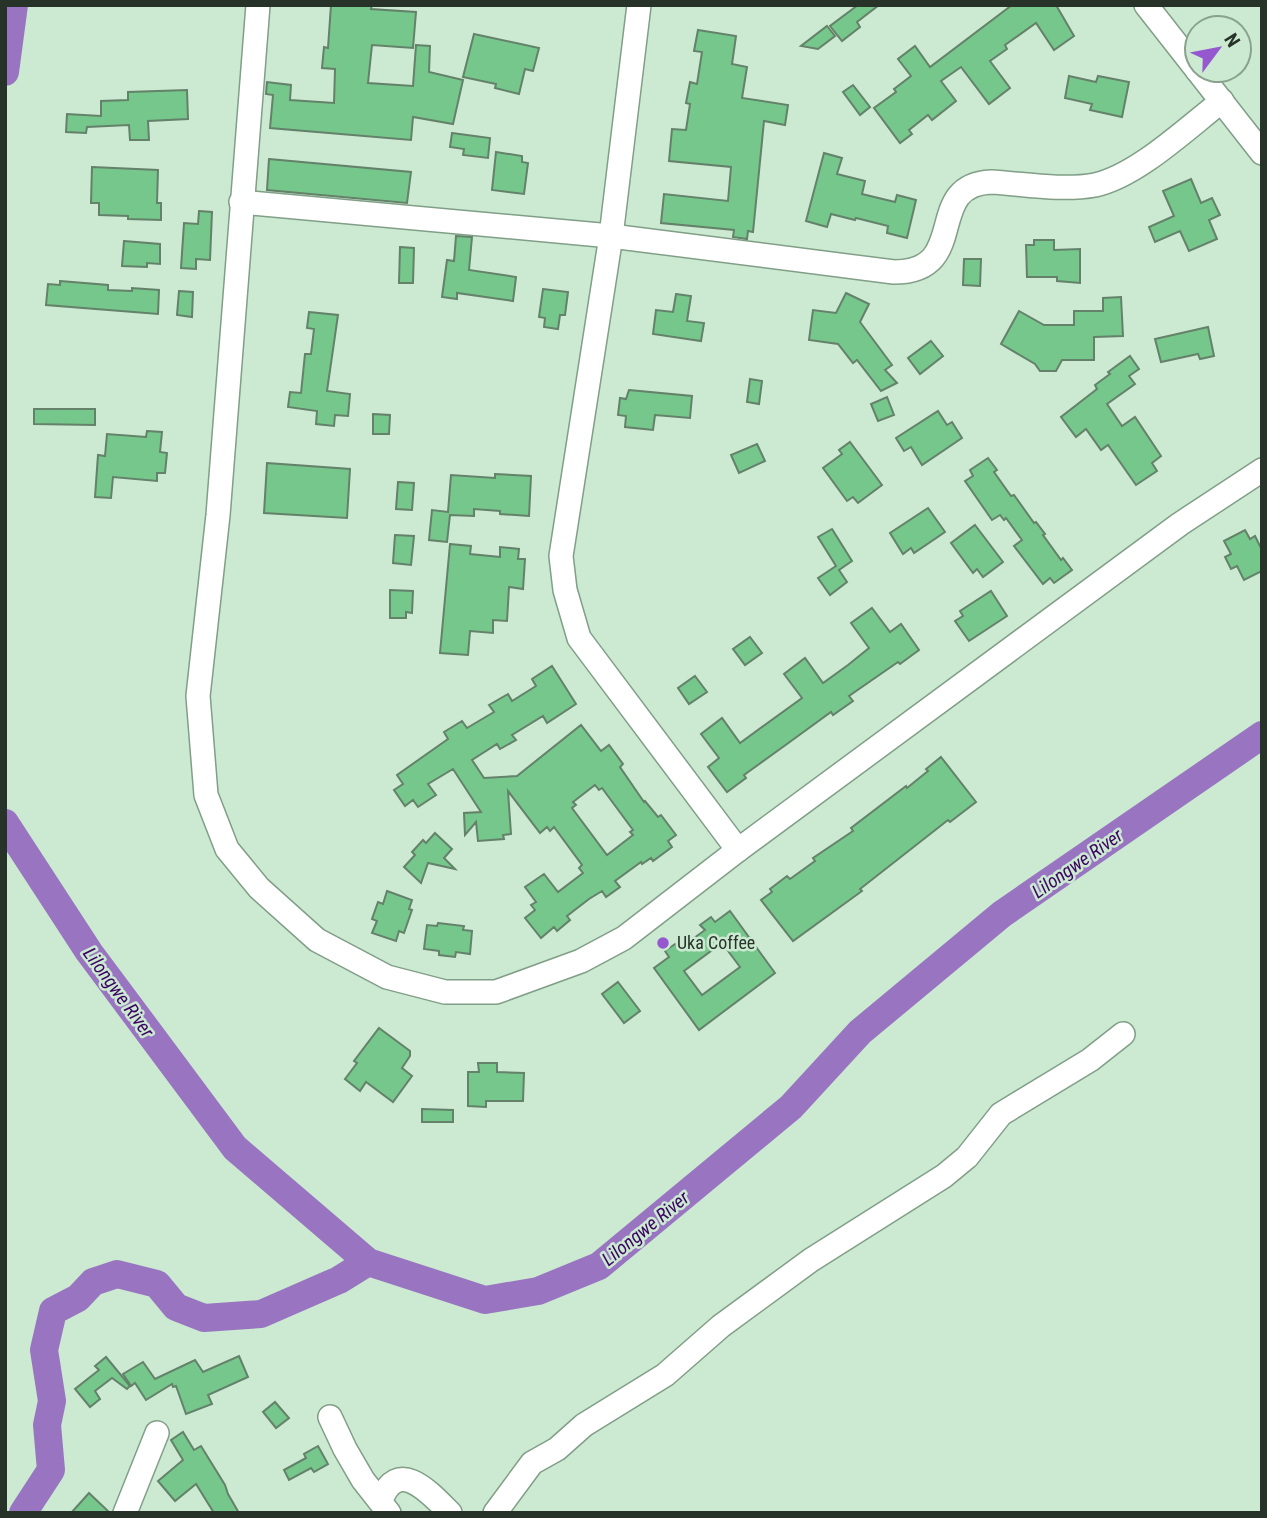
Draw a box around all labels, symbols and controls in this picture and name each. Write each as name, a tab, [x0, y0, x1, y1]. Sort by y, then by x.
north arrow	[1183, 14, 1253, 84]
text: N	[1219, 29, 1245, 51]
water label: Lilongwe River	[1027, 824, 1127, 903]
place label: Uka Coffee	[677, 932, 755, 953]
marker: Uka Coffee	[655, 935, 671, 951]
water label: Lilongwe River	[78, 943, 159, 1042]
water label: Lilongwe River	[597, 1186, 694, 1271]

